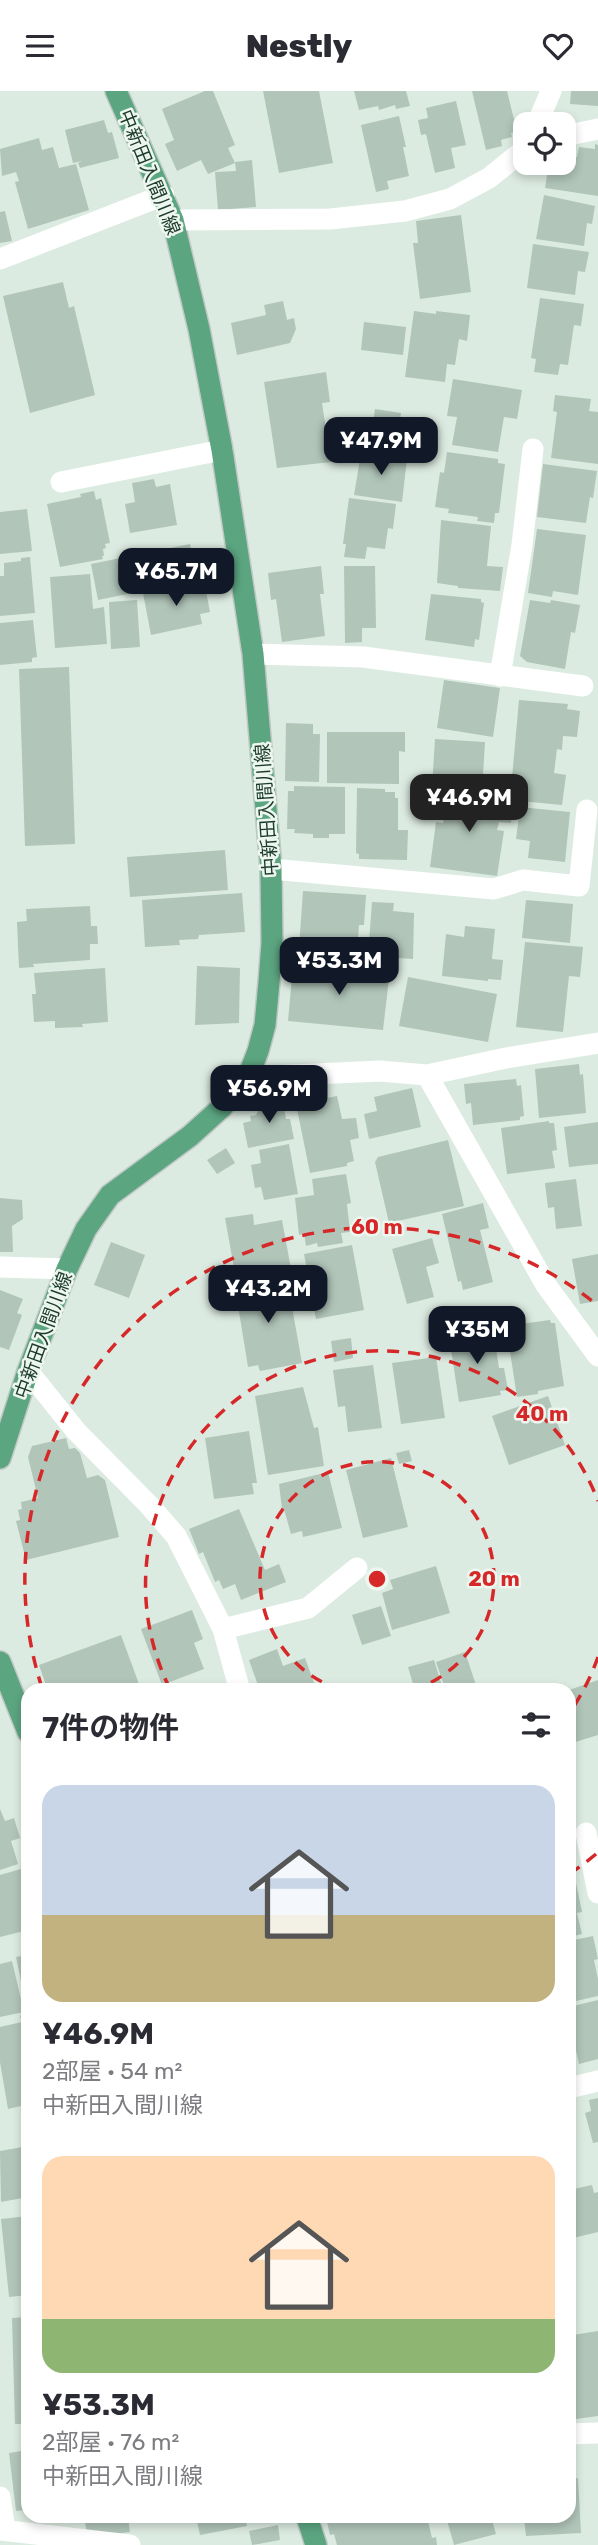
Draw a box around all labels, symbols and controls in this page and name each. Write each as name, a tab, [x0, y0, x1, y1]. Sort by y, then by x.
icon: menu	[21, 27, 59, 65]
text: Nestly	[246, 27, 352, 65]
icon: heart	[539, 27, 577, 65]
street label: 中新田入間川線	[114, 106, 185, 238]
map controls	[513, 112, 576, 175]
button: locate	[513, 112, 576, 175]
pin: ¥47.9M	[324, 417, 438, 477]
text: ¥47.9M	[340, 426, 422, 454]
pin: ¥65.7M	[119, 549, 233, 608]
text: ¥65.7M	[134, 557, 218, 585]
street label: 中新田入間川線	[250, 743, 283, 877]
pin: ¥46.9M	[412, 775, 526, 834]
text: ¥46.9M	[426, 783, 512, 811]
pin: ¥53.3M	[282, 937, 396, 997]
text: ¥53.3M	[296, 946, 382, 974]
pin: ¥56.9M	[212, 1065, 326, 1125]
text: ¥56.9M	[226, 1074, 312, 1102]
text: 60 m	[351, 1214, 403, 1239]
pin: ¥43.2M	[211, 1265, 325, 1325]
street label: 中新田入間川線	[10, 1269, 77, 1402]
text: ¥43.2M	[224, 1274, 312, 1302]
pin: ¥35M	[436, 1307, 518, 1366]
text: ¥35M	[445, 1315, 509, 1343]
text: 40 m	[516, 1401, 568, 1426]
text: 20 m	[468, 1566, 520, 1591]
centre of rings	[365, 1567, 389, 1591]
icon: filters	[517, 1706, 555, 1744]
text: 7件の物件	[42, 1710, 179, 1746]
icon: home	[236, 1831, 362, 1957]
text: ¥46.9M	[42, 2016, 154, 2052]
text: 2部屋 · 54 m²	[42, 2057, 182, 2085]
text: 中新田入間川線	[42, 2091, 203, 2119]
icon: home	[236, 2202, 362, 2328]
text: ¥53.3M	[42, 2387, 155, 2423]
text: 2部屋 · 76 m²	[42, 2428, 179, 2456]
text: 中新田入間川線	[42, 2462, 203, 2490]

